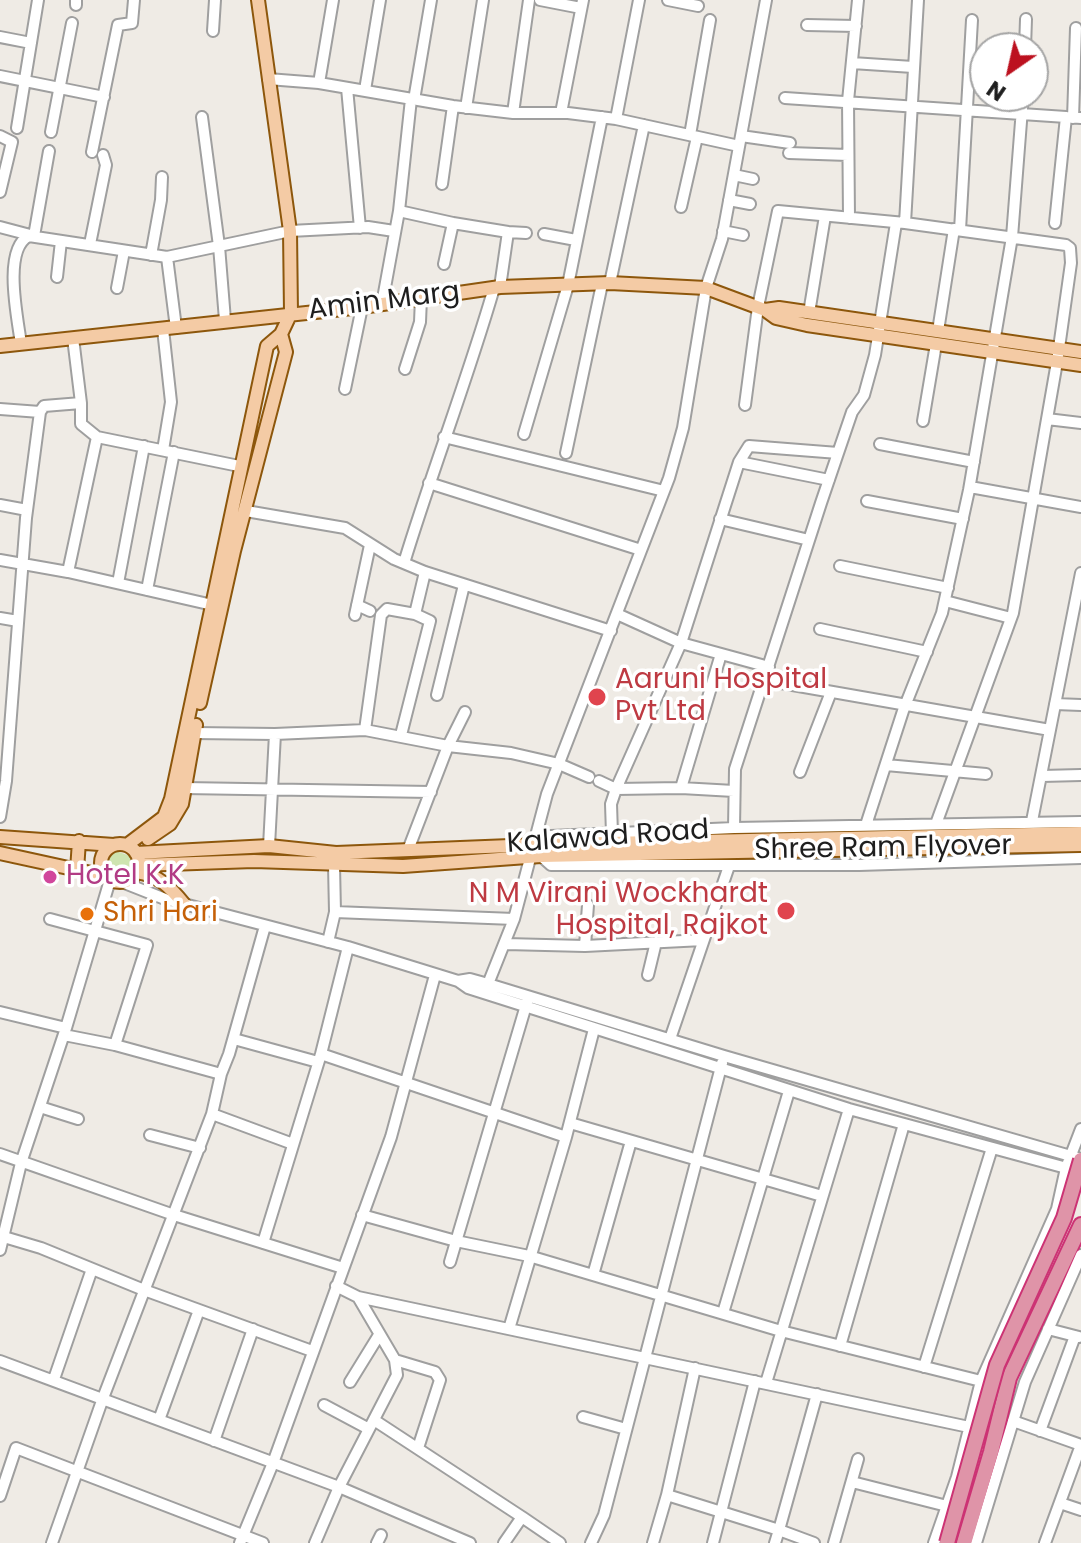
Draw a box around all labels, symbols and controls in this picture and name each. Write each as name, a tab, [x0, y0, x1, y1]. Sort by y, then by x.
north arrow	[969, 32, 1049, 112]
text: N	[981, 73, 1012, 108]
street label: Amin Marg	[306, 276, 462, 328]
place label: Aaruni Hospital Pvt Ltd	[615, 664, 827, 730]
marker: Aaruni Hospital Pvt Ltd	[586, 686, 608, 708]
street label: Kalawad Road	[506, 814, 710, 862]
street label: Shree Ram Flyover	[754, 830, 1012, 868]
place label: Hotel K.K	[66, 860, 185, 894]
marker: Hotel K.K	[41, 868, 59, 886]
place label: N M Virani Wockhardt Hospital, Rajkot	[469, 878, 768, 944]
place label: Shri Hari	[103, 897, 218, 931]
marker: N M Virani Wockhardt Hospital, Rajkot	[775, 900, 797, 922]
marker: Shri Hari	[78, 905, 96, 923]

